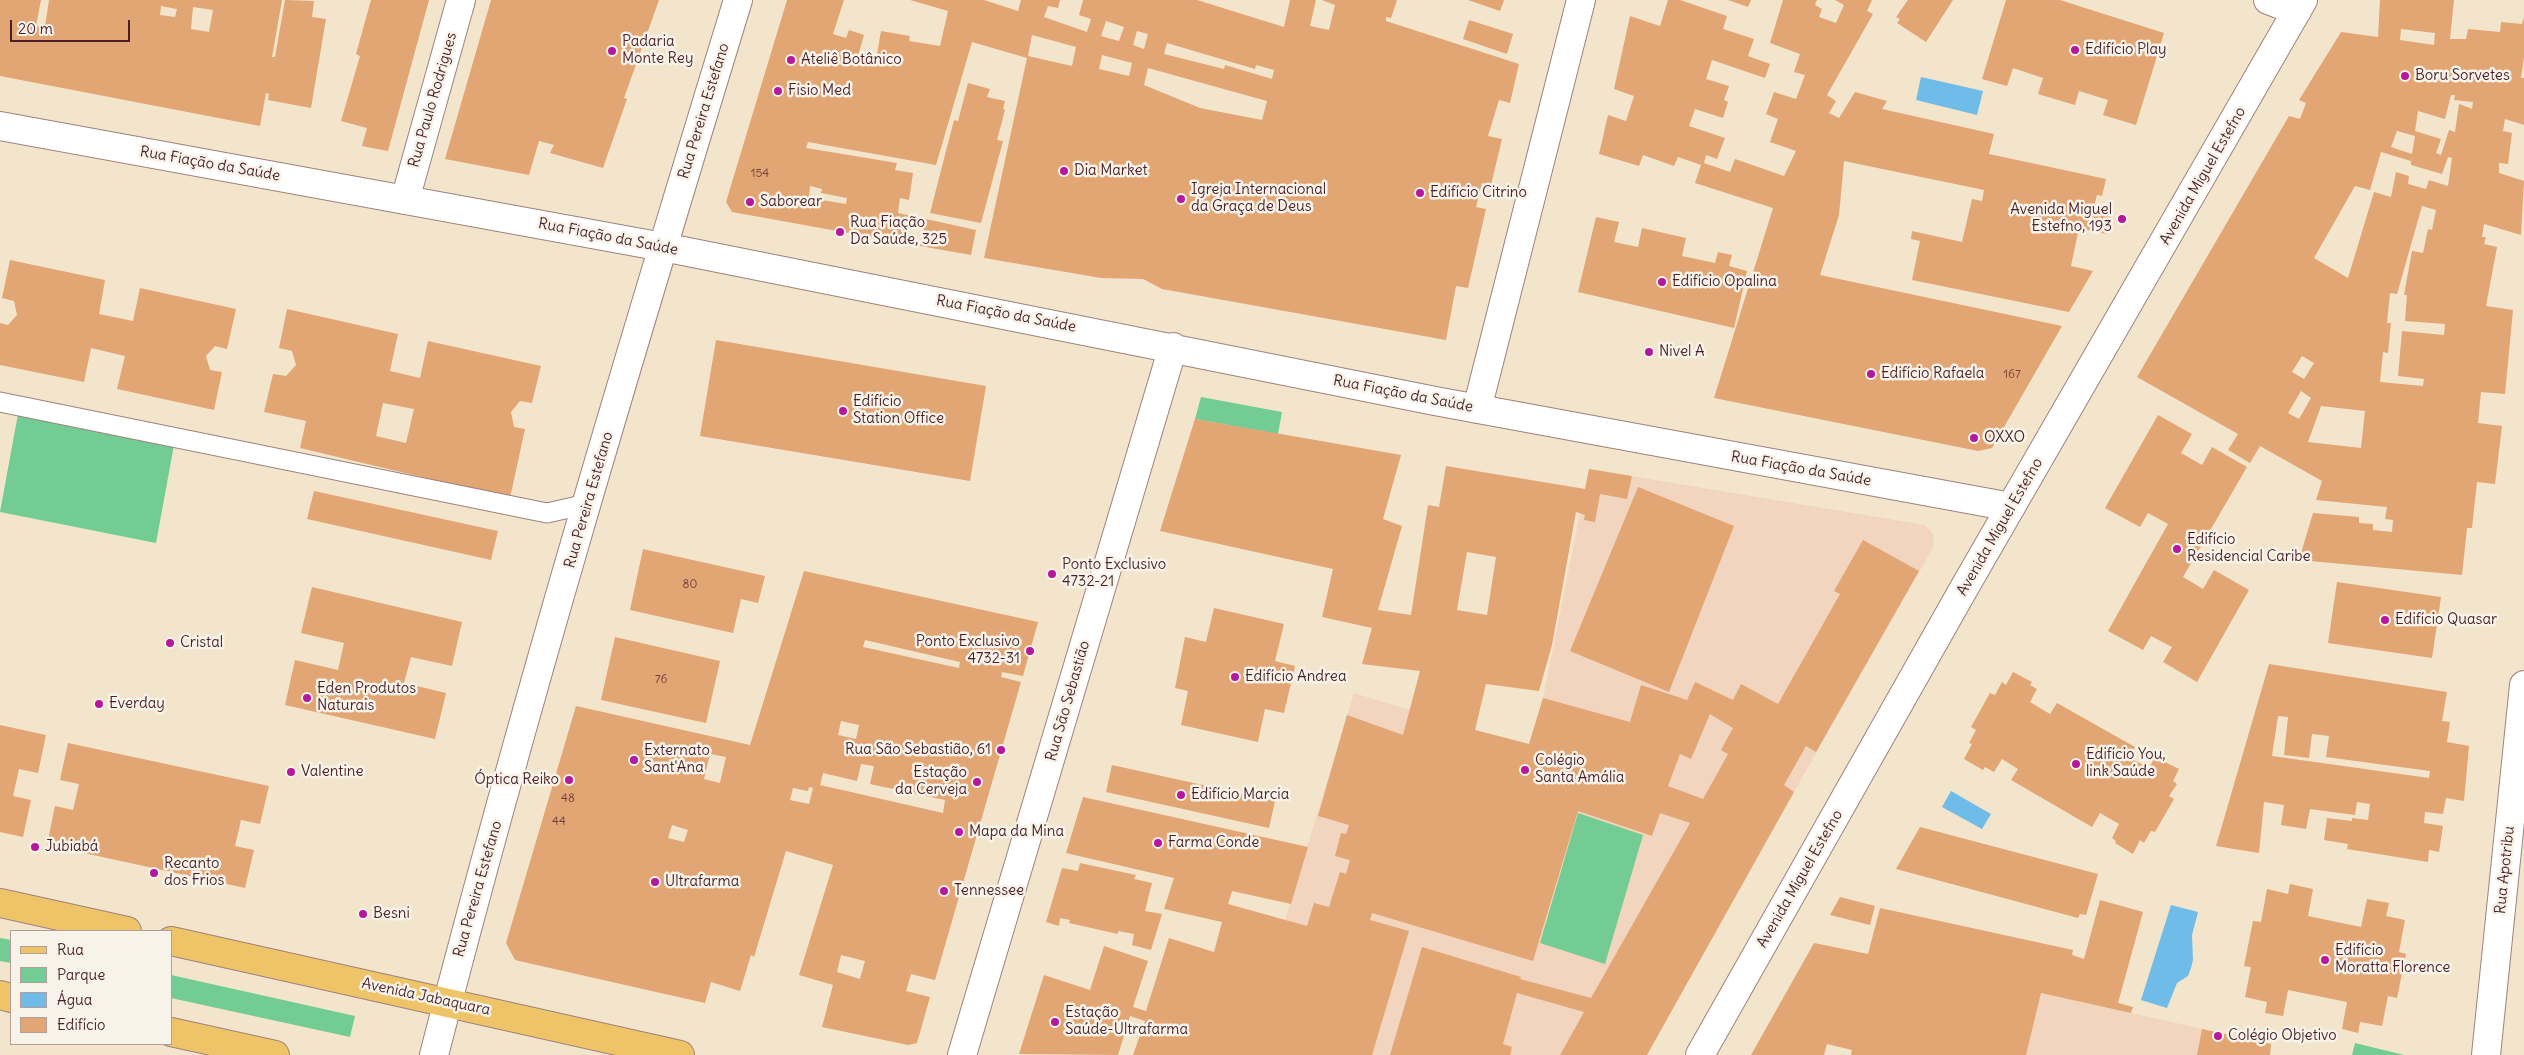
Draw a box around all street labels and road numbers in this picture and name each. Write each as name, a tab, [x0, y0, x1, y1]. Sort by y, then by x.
street label: Rua Paulo Rodrigues	[405, 30, 461, 170]
street label: Rua Pereira Estefano	[675, 41, 733, 181]
street label: Avenida Miguel Estefno	[2156, 104, 2250, 248]
street label: Rua Fiação da Saúde	[139, 143, 281, 185]
street label: Rua Fiação da Saúde	[537, 215, 679, 259]
street label: Rua Fiação da Saúde	[935, 292, 1077, 336]
street label: Rua Fiação da Saúde	[1332, 372, 1474, 416]
street label: Rua Pereira Estefano	[561, 430, 617, 570]
street label: Rua Fiação da Saúde	[1730, 448, 1872, 490]
street label: Avenida Miguel Estefno	[1953, 455, 2047, 599]
street label: Rua São Sebastião	[1042, 639, 1094, 763]
street label: Avenida Miguel Estefno	[1753, 807, 1847, 951]
street label: Rua Pereira Estefano	[450, 819, 506, 959]
street label: Rua Apotribu	[2491, 825, 2519, 915]
street label: Avenida Jabaquara	[360, 975, 492, 1019]

